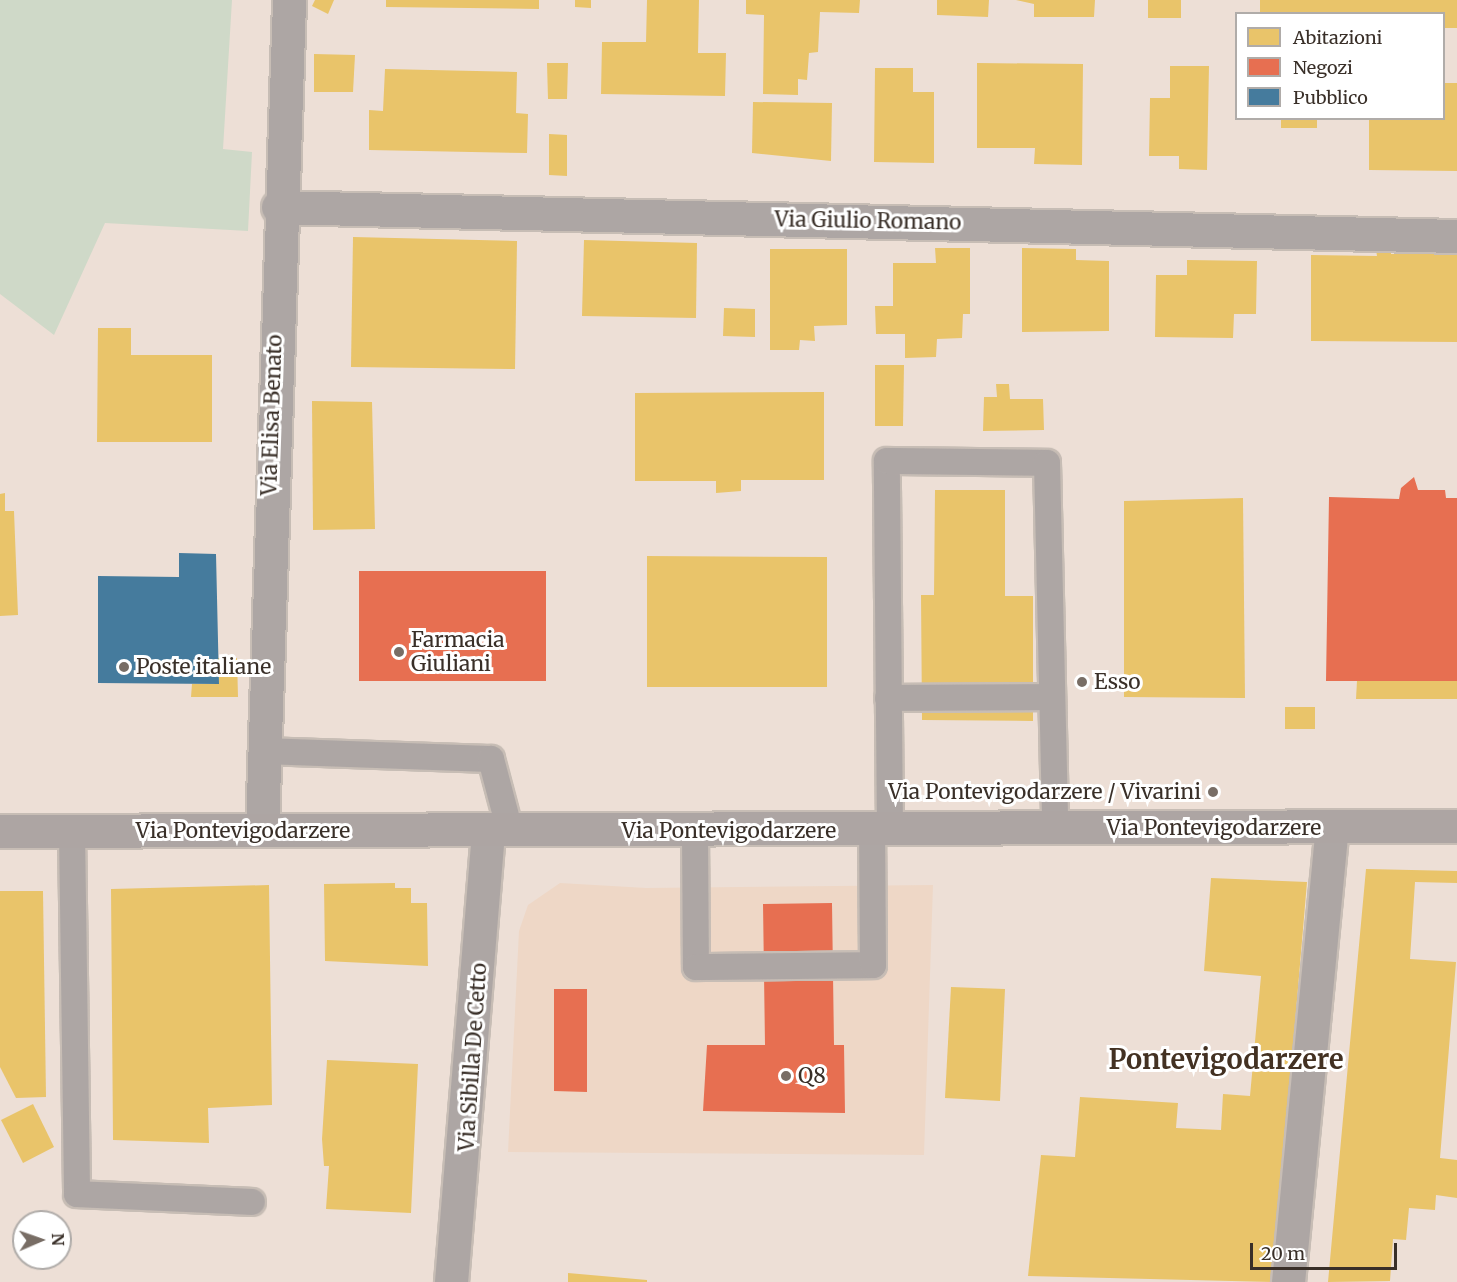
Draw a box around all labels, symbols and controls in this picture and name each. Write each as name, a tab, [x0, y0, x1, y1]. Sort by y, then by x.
legend	[1235, 12, 1445, 120]
text: Abitazioni	[1293, 26, 1382, 49]
text: Negozi	[1293, 56, 1353, 79]
text: Pubblico	[1293, 86, 1368, 109]
street label: Via Giulio Romano	[774, 207, 962, 235]
street label: Via Elisa Benato	[257, 334, 287, 496]
place label: Farmacia Giuliani	[411, 627, 504, 677]
marker: Farmacia Giuliani	[392, 645, 406, 659]
place label: Poste italiane	[136, 654, 271, 680]
marker: Poste italiane	[117, 660, 131, 674]
place label: Esso	[1094, 669, 1140, 695]
marker: Esso	[1075, 675, 1089, 689]
place label: Via Pontevigodarzere / Vivarini	[888, 779, 1201, 805]
marker: Via Pontevigodarzere / Vivarini	[1206, 785, 1220, 799]
street label: Via Pontevigodarzere	[1107, 815, 1321, 841]
street label: Via Pontevigodarzere	[136, 818, 350, 844]
street label: Via Pontevigodarzere	[622, 818, 836, 844]
street label: Via Sibilla De Cetto	[454, 962, 492, 1152]
district label: Pontevigodarzere	[1108, 1044, 1344, 1076]
place label: Q8	[798, 1063, 826, 1089]
marker: Q8	[779, 1069, 793, 1083]
north arrow	[12, 1210, 72, 1270]
scale bar	[1253, 1231, 1400, 1269]
text: N	[48, 1233, 68, 1246]
text: 20 m	[1261, 1242, 1305, 1265]

